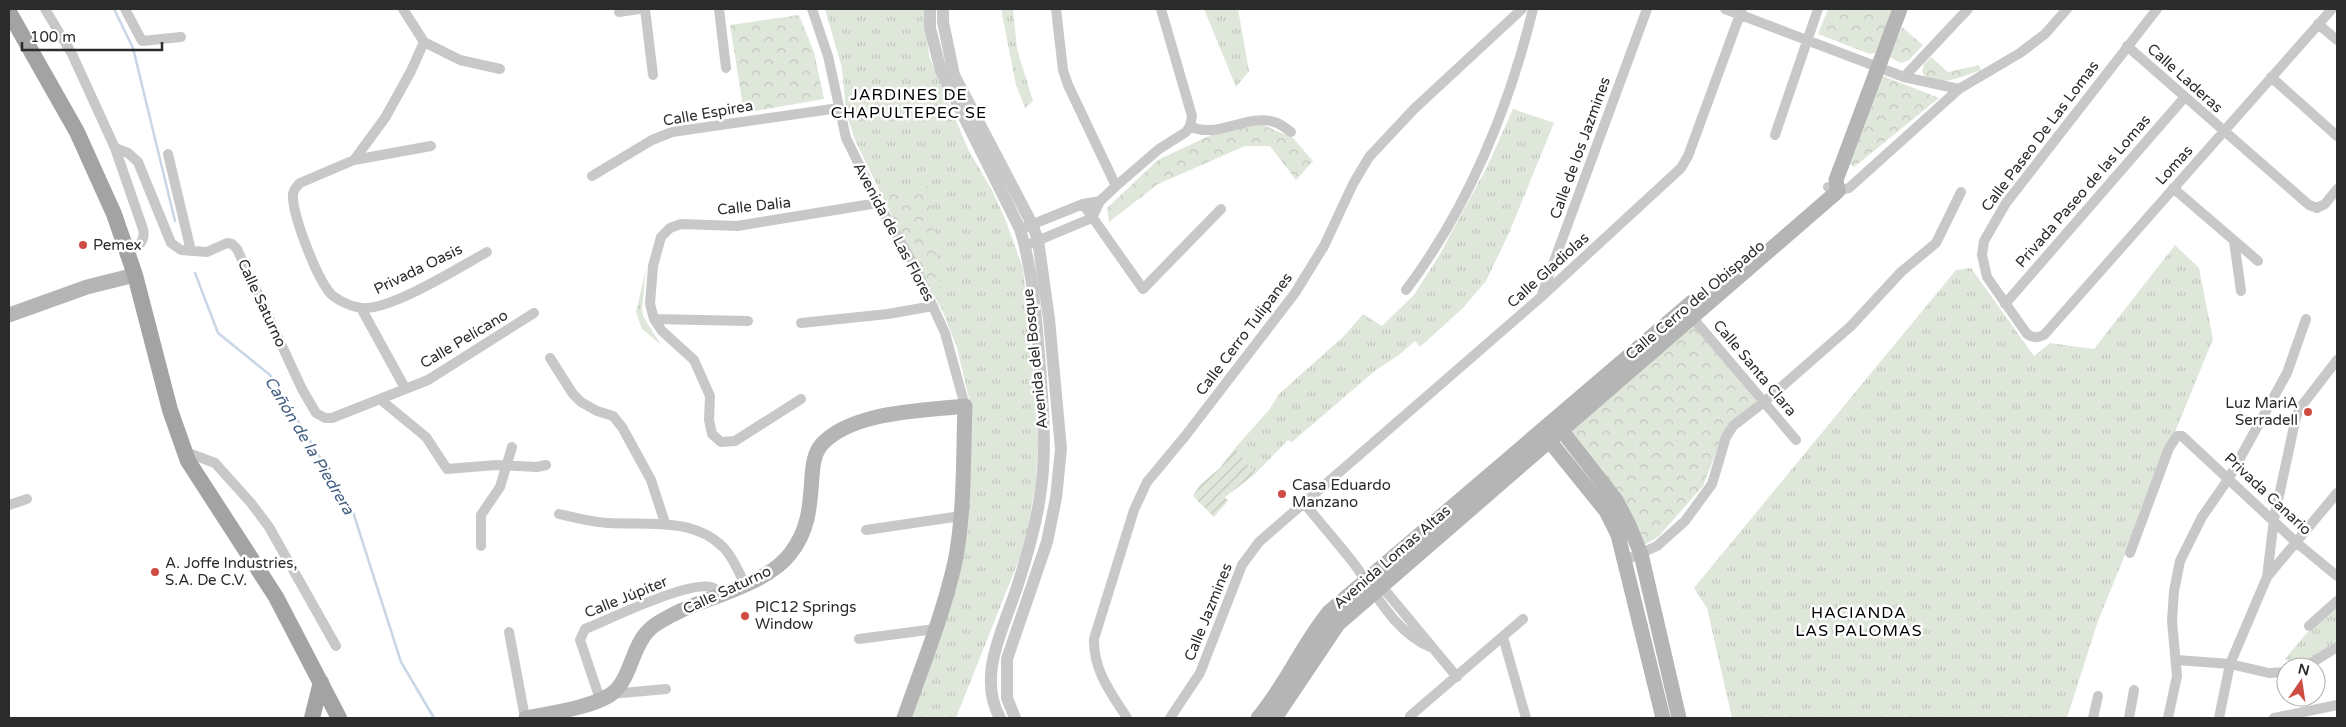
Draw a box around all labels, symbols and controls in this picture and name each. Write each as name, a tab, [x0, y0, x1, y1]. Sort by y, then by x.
scale bar	[22, 20, 162, 52]
text: 100 m	[30, 28, 76, 46]
street label: Calle Laderas	[2144, 39, 2226, 117]
street label: Calle Paseo De Las Lomas	[1977, 57, 2103, 215]
street label: Calle de los Jazmines	[1546, 75, 1614, 221]
district label: JARDINES DE CHAPULTEPEC SE	[831, 85, 987, 123]
street label: Calle Espirea	[662, 96, 754, 130]
street label: Privada Paseo de las Lomas	[2012, 111, 2154, 271]
street label: Lomas	[2152, 141, 2196, 189]
street label: Avenida de Las Flores	[850, 159, 938, 305]
street label: Calle Dalia	[716, 193, 792, 219]
street label: Calle Gladiolas	[1503, 229, 1593, 311]
place label: Pemex	[93, 236, 142, 254]
street label: Calle Cerro del Obispado	[1622, 236, 1768, 364]
marker: Pemex	[77, 239, 89, 251]
street label: Privada Oasis	[371, 240, 465, 298]
street label: Calle Saturno	[234, 256, 290, 350]
street label: Calle Cerro Tulipanes	[1192, 269, 1296, 399]
street label: Avenida del Bosque	[1019, 288, 1051, 430]
street label: Calle Pelícano	[417, 306, 511, 372]
street label: Calle Santa Clara	[1709, 316, 1801, 420]
water label: Cañón de la Piedrera	[260, 373, 359, 519]
place label: Luz MariA Serradell	[2225, 394, 2298, 429]
marker: Luz MariA Serradell	[2302, 406, 2314, 418]
street label: Privada Canario	[2221, 449, 2315, 539]
place label: Casa Eduardo Manzano	[1292, 476, 1391, 511]
marker: Casa Eduardo Manzano	[1276, 488, 1288, 500]
street label: Avenida Lomas Altas	[1330, 501, 1454, 613]
place label: A. Joffe Industries, S.A. De C.V.	[165, 554, 297, 589]
street label: Calle Jazmines	[1180, 560, 1236, 664]
street label: Calle Saturno	[680, 562, 774, 618]
marker: A. Joffe Industries, S.A. De C.V.	[149, 566, 161, 578]
street label: Calle Júpiter	[582, 572, 670, 622]
place label: PIC12 Springs Window	[755, 598, 856, 633]
district label: HACIANDA LAS PALOMAS	[1795, 603, 1923, 641]
marker: PIC12 Springs Window	[739, 610, 751, 622]
north arrow	[2276, 657, 2326, 707]
text: N	[2296, 660, 2311, 679]

